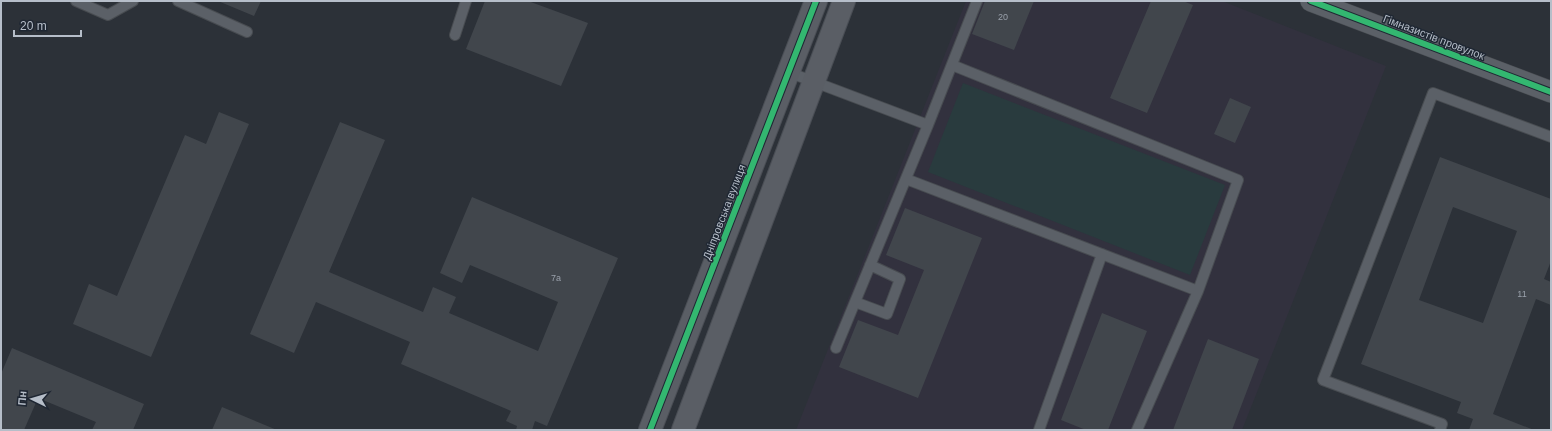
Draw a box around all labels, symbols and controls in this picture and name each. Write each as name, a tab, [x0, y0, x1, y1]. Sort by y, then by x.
scale bar	[14, 12, 81, 38]
house number: 20	[998, 12, 1008, 22]
street label: Гімназистів провулок	[1382, 12, 1487, 62]
text: 20 m	[20, 19, 47, 33]
street label: Дніпровська вулиця	[700, 163, 748, 261]
house number: 7а	[551, 273, 561, 283]
house number: 11	[1517, 289, 1527, 299]
north arrow	[12, 379, 52, 419]
text: Пн	[15, 390, 29, 406]

